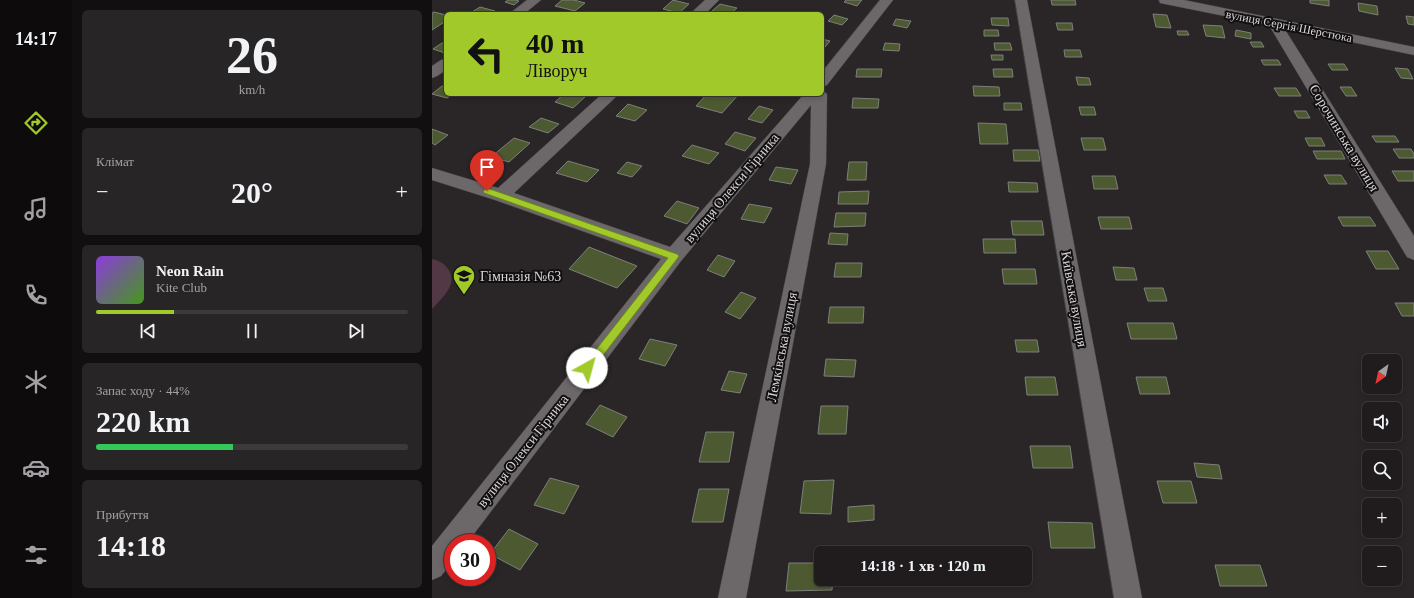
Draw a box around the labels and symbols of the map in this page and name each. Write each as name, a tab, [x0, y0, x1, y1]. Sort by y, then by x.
street label: вулиця Сергія Шерстюка	[1225, 7, 1354, 45]
street label: Сорочинська вулиця	[1306, 82, 1382, 195]
street label: вулиця Олекси Гірника	[682, 130, 783, 246]
pin	[470, 150, 504, 191]
street label: Київська вулиця	[1058, 250, 1090, 349]
school or university icon: Гімназія №63	[451, 263, 477, 296]
place label: Гімназія №63	[480, 269, 561, 284]
street label: Лемківська вулиця	[764, 290, 800, 403]
position arrow	[566, 347, 608, 389]
north arrow	[1362, 354, 1402, 394]
street label: вулиця Олекси Гірника	[475, 391, 572, 510]
speed limit sign: 30	[444, 534, 496, 586]

